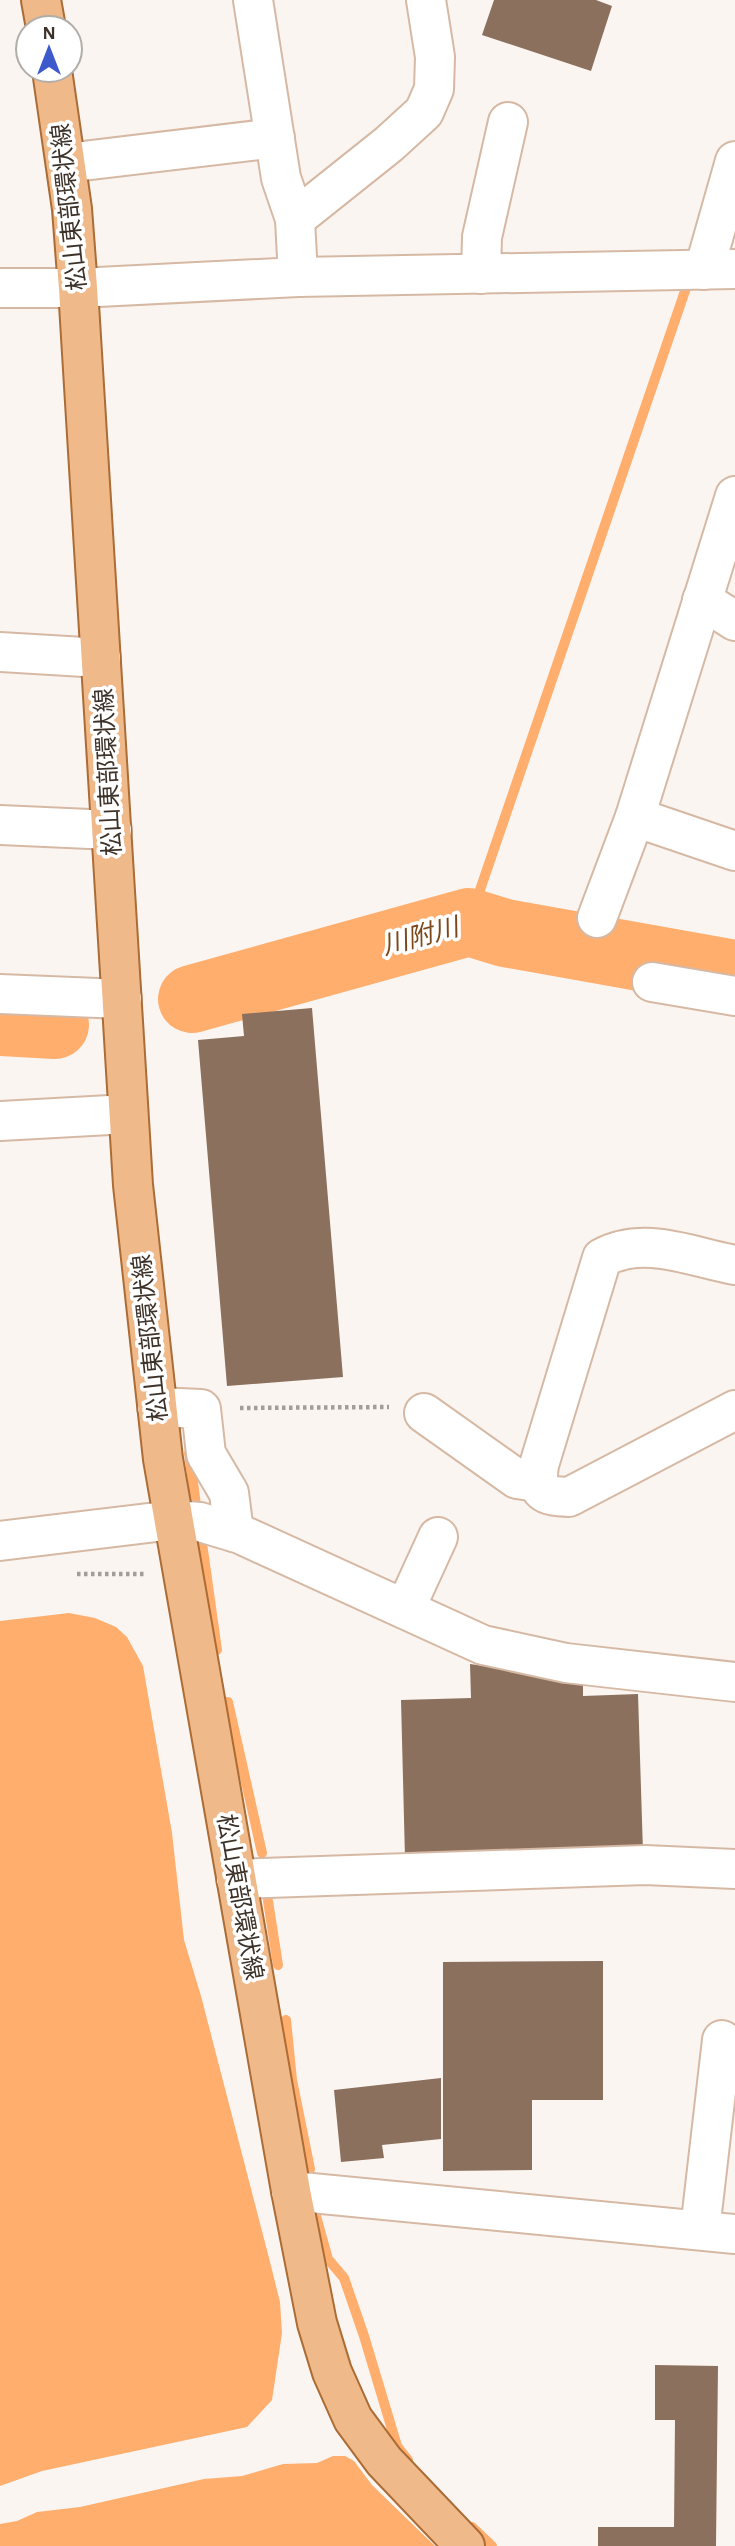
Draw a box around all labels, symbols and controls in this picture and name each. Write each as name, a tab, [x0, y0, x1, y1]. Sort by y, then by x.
north arrow	[14, 14, 84, 84]
text: N	[42, 24, 56, 43]
street label: 松山東部環状線	[47, 122, 91, 292]
street label: 松山東部環状線	[91, 687, 125, 857]
water label: 川附川	[379, 913, 464, 960]
street label: 松山東部環状線	[128, 1253, 172, 1423]
street label: 松山東部環状線	[213, 1812, 267, 1982]

